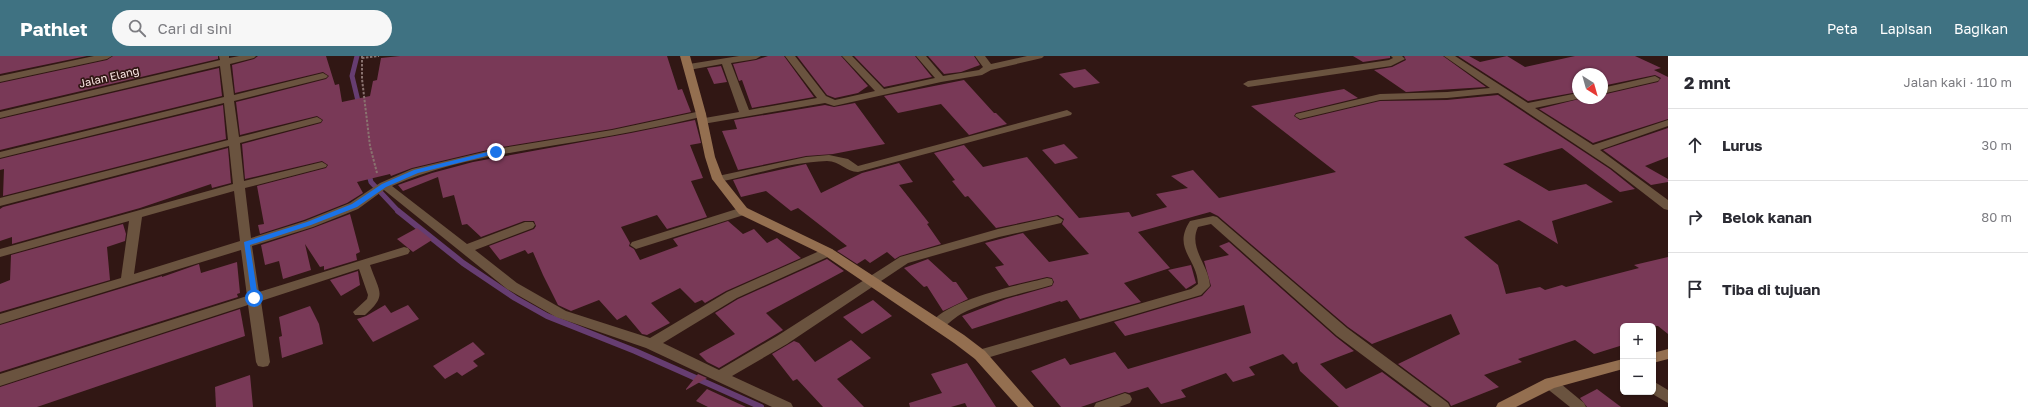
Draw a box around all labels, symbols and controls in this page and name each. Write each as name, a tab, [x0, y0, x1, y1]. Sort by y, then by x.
search box	[112, 10, 392, 46]
text: Pathlet	[20, 17, 88, 40]
icon: search	[126, 17, 148, 39]
text: Cari di sini	[158, 19, 232, 37]
text: Peta	[1827, 20, 1858, 37]
text: Lapisan	[1880, 20, 1932, 37]
text: Bagikan	[1954, 20, 2008, 37]
street label: Jalan Elang	[77, 63, 140, 90]
north arrow	[1572, 68, 1608, 104]
text: 2 mnt	[1684, 72, 1731, 93]
text: Jalan kaki · 110 m	[1903, 74, 2012, 90]
icon: ahead	[1684, 134, 1706, 156]
text: Lurus	[1722, 136, 1763, 154]
text: 30 m	[1982, 137, 2012, 153]
route end	[487, 143, 505, 161]
icon: right	[1684, 206, 1706, 228]
text: Belok kanan	[1722, 208, 1812, 226]
text: 80 m	[1981, 209, 2012, 225]
icon: arrive	[1684, 278, 1706, 300]
text: Tiba di tujuan	[1722, 280, 1820, 298]
route start	[245, 289, 263, 307]
map controls	[1620, 323, 1656, 395]
button: +	[1620, 323, 1656, 359]
button: −	[1620, 359, 1656, 395]

